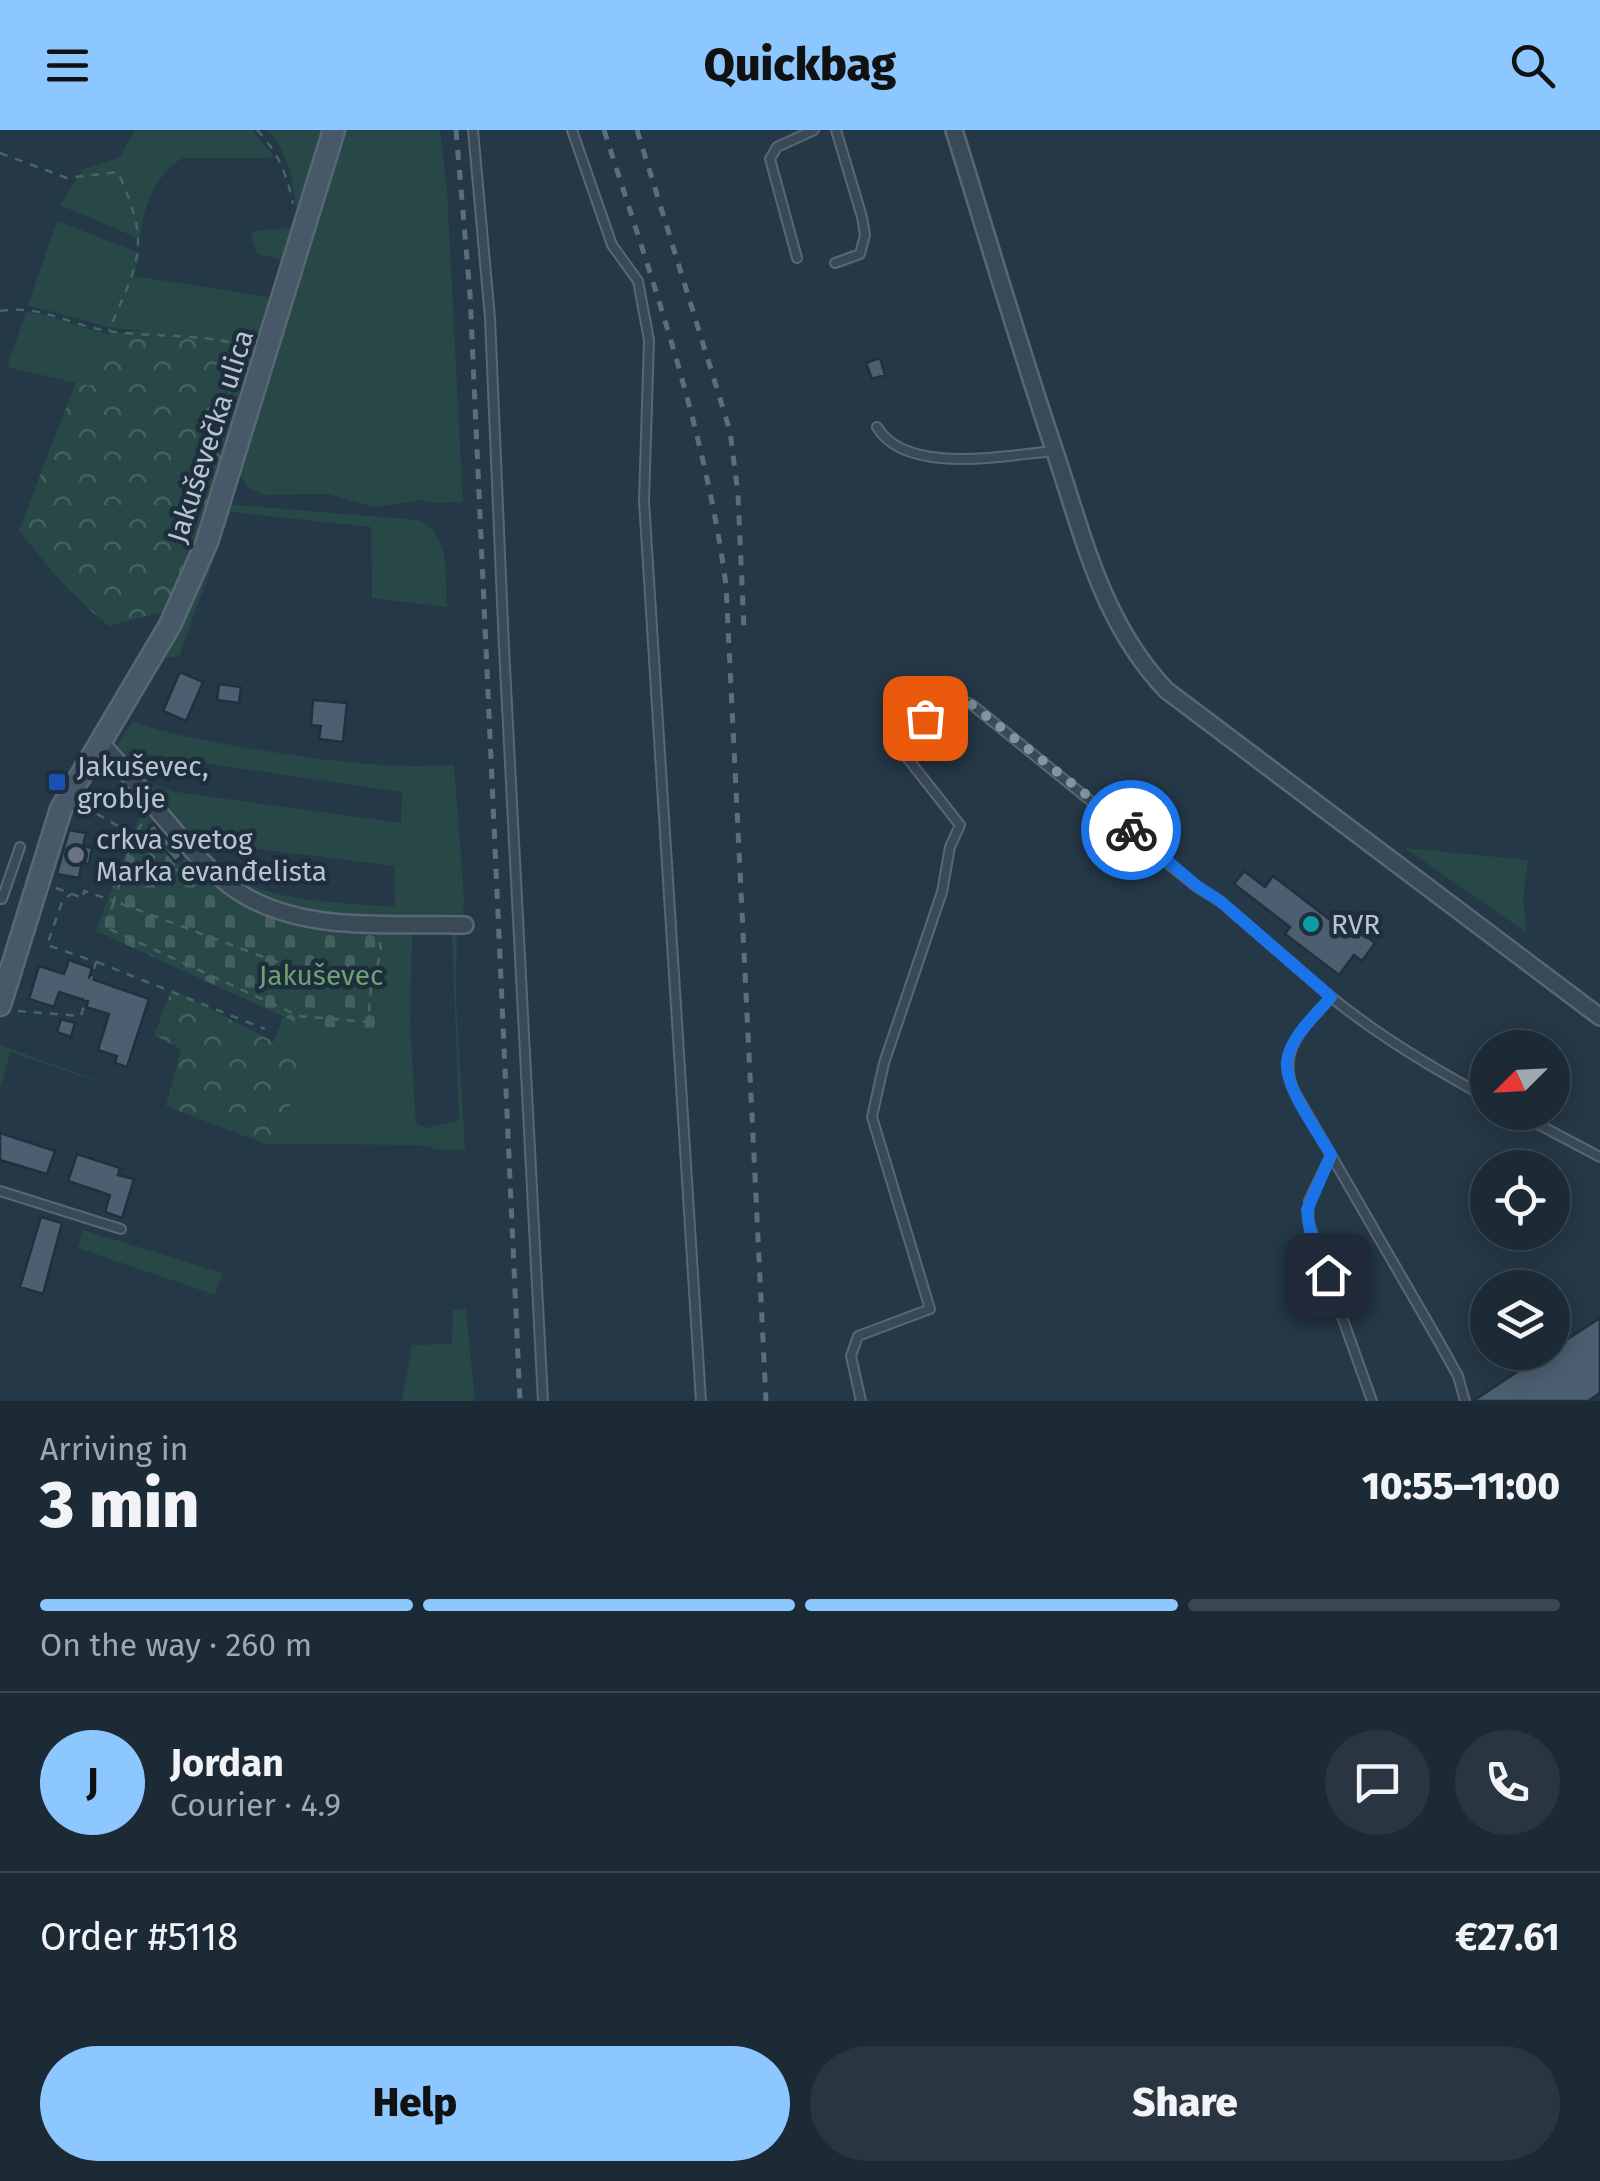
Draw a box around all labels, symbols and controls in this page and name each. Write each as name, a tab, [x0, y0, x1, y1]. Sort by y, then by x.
icon: menu	[40, 38, 95, 93]
text: Quickbag	[704, 38, 896, 92]
icon: search	[1505, 38, 1560, 93]
street label: Jakuševečka ulica	[160, 325, 260, 547]
pin	[883, 676, 968, 761]
icon: bag	[898, 691, 953, 746]
place label: Jakuševec, groblje	[77, 750, 209, 815]
marker: Jakuševec, groblje	[46, 771, 68, 793]
courier	[1081, 780, 1181, 880]
icon: bike	[1104, 803, 1159, 858]
place label: crkva svetog Marka evanđelista	[96, 823, 327, 888]
marker: crkva svetog Marka evanđelista	[65, 844, 87, 866]
place label: RVR	[1331, 908, 1380, 941]
marker: RVR	[1300, 913, 1322, 935]
park label: Jakuševec	[259, 959, 383, 992]
north arrow	[1470, 1030, 1570, 1130]
map controls	[1470, 1030, 1570, 1370]
button: locate	[1470, 1150, 1570, 1250]
pin	[1286, 1233, 1371, 1318]
icon: home	[1301, 1248, 1356, 1303]
button: layers	[1470, 1270, 1570, 1370]
text: Arriving in	[40, 1430, 188, 1468]
text: 10:55–11:00	[1362, 1463, 1560, 1509]
text: 3 min	[40, 1466, 199, 1544]
text: On the way · 260 m	[40, 1626, 312, 1664]
button: chat	[1325, 1730, 1430, 1835]
button: phone	[1455, 1730, 1560, 1835]
text: Jordan	[170, 1740, 284, 1786]
text: J	[86, 1759, 99, 1805]
text: Courier · 4.9	[170, 1786, 341, 1824]
text: Order #5118	[40, 1914, 238, 1960]
text: €27.61	[1455, 1914, 1560, 1960]
button: Help	[40, 2046, 790, 2161]
button: Share	[810, 2046, 1560, 2161]

